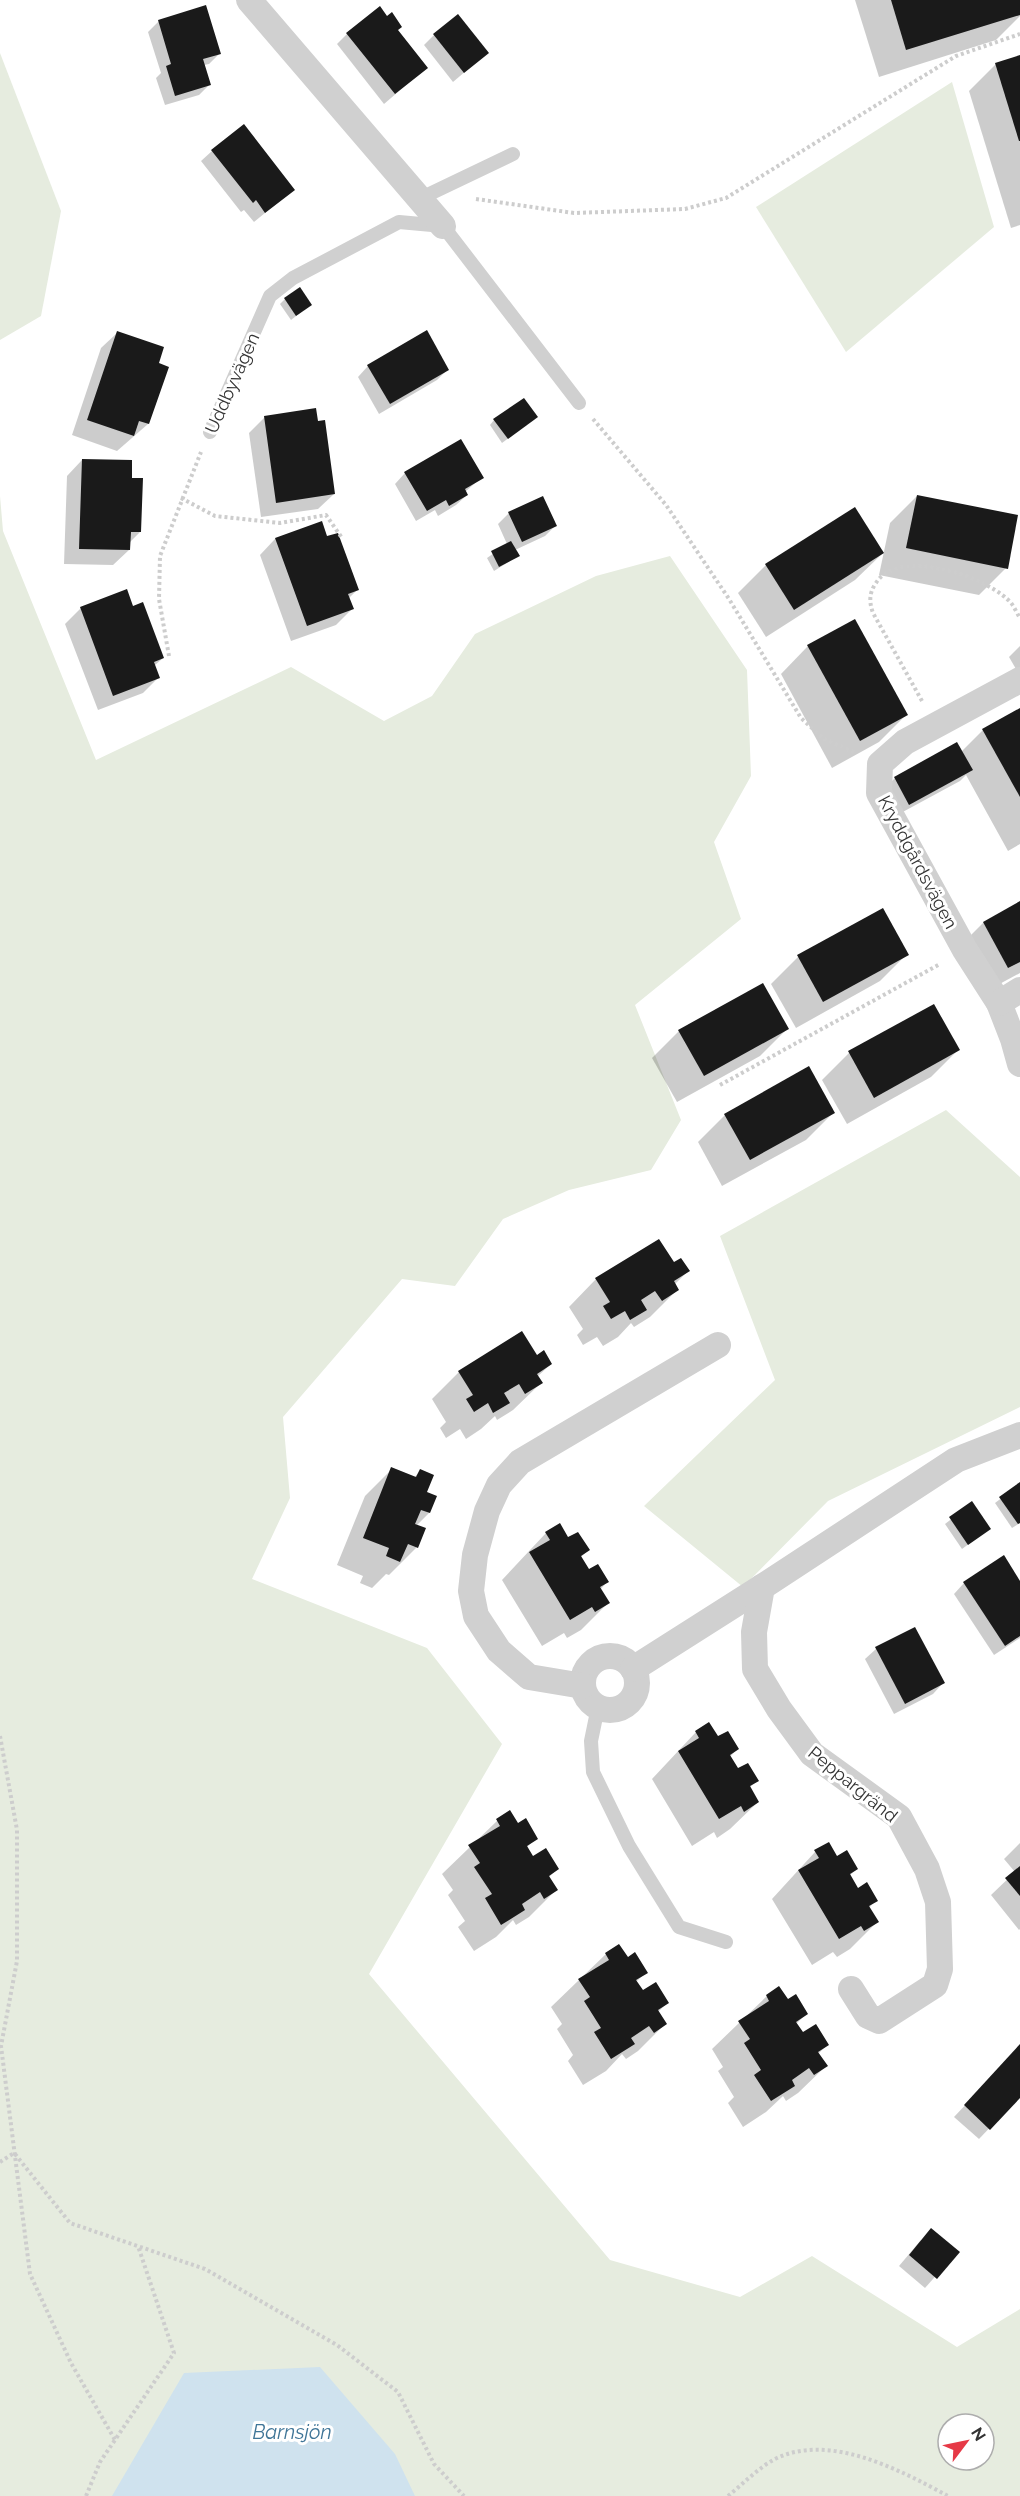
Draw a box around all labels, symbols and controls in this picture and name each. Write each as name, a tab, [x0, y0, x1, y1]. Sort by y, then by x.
street label: Uddbyvägen	[201, 330, 263, 436]
street label: Kryddgårdsvägen	[874, 792, 962, 932]
street label: Peppargränd	[804, 1742, 902, 1826]
north arrow	[936, 2412, 996, 2472]
water label: Barnsjön	[252, 2420, 332, 2444]
text: N	[967, 2424, 990, 2445]

